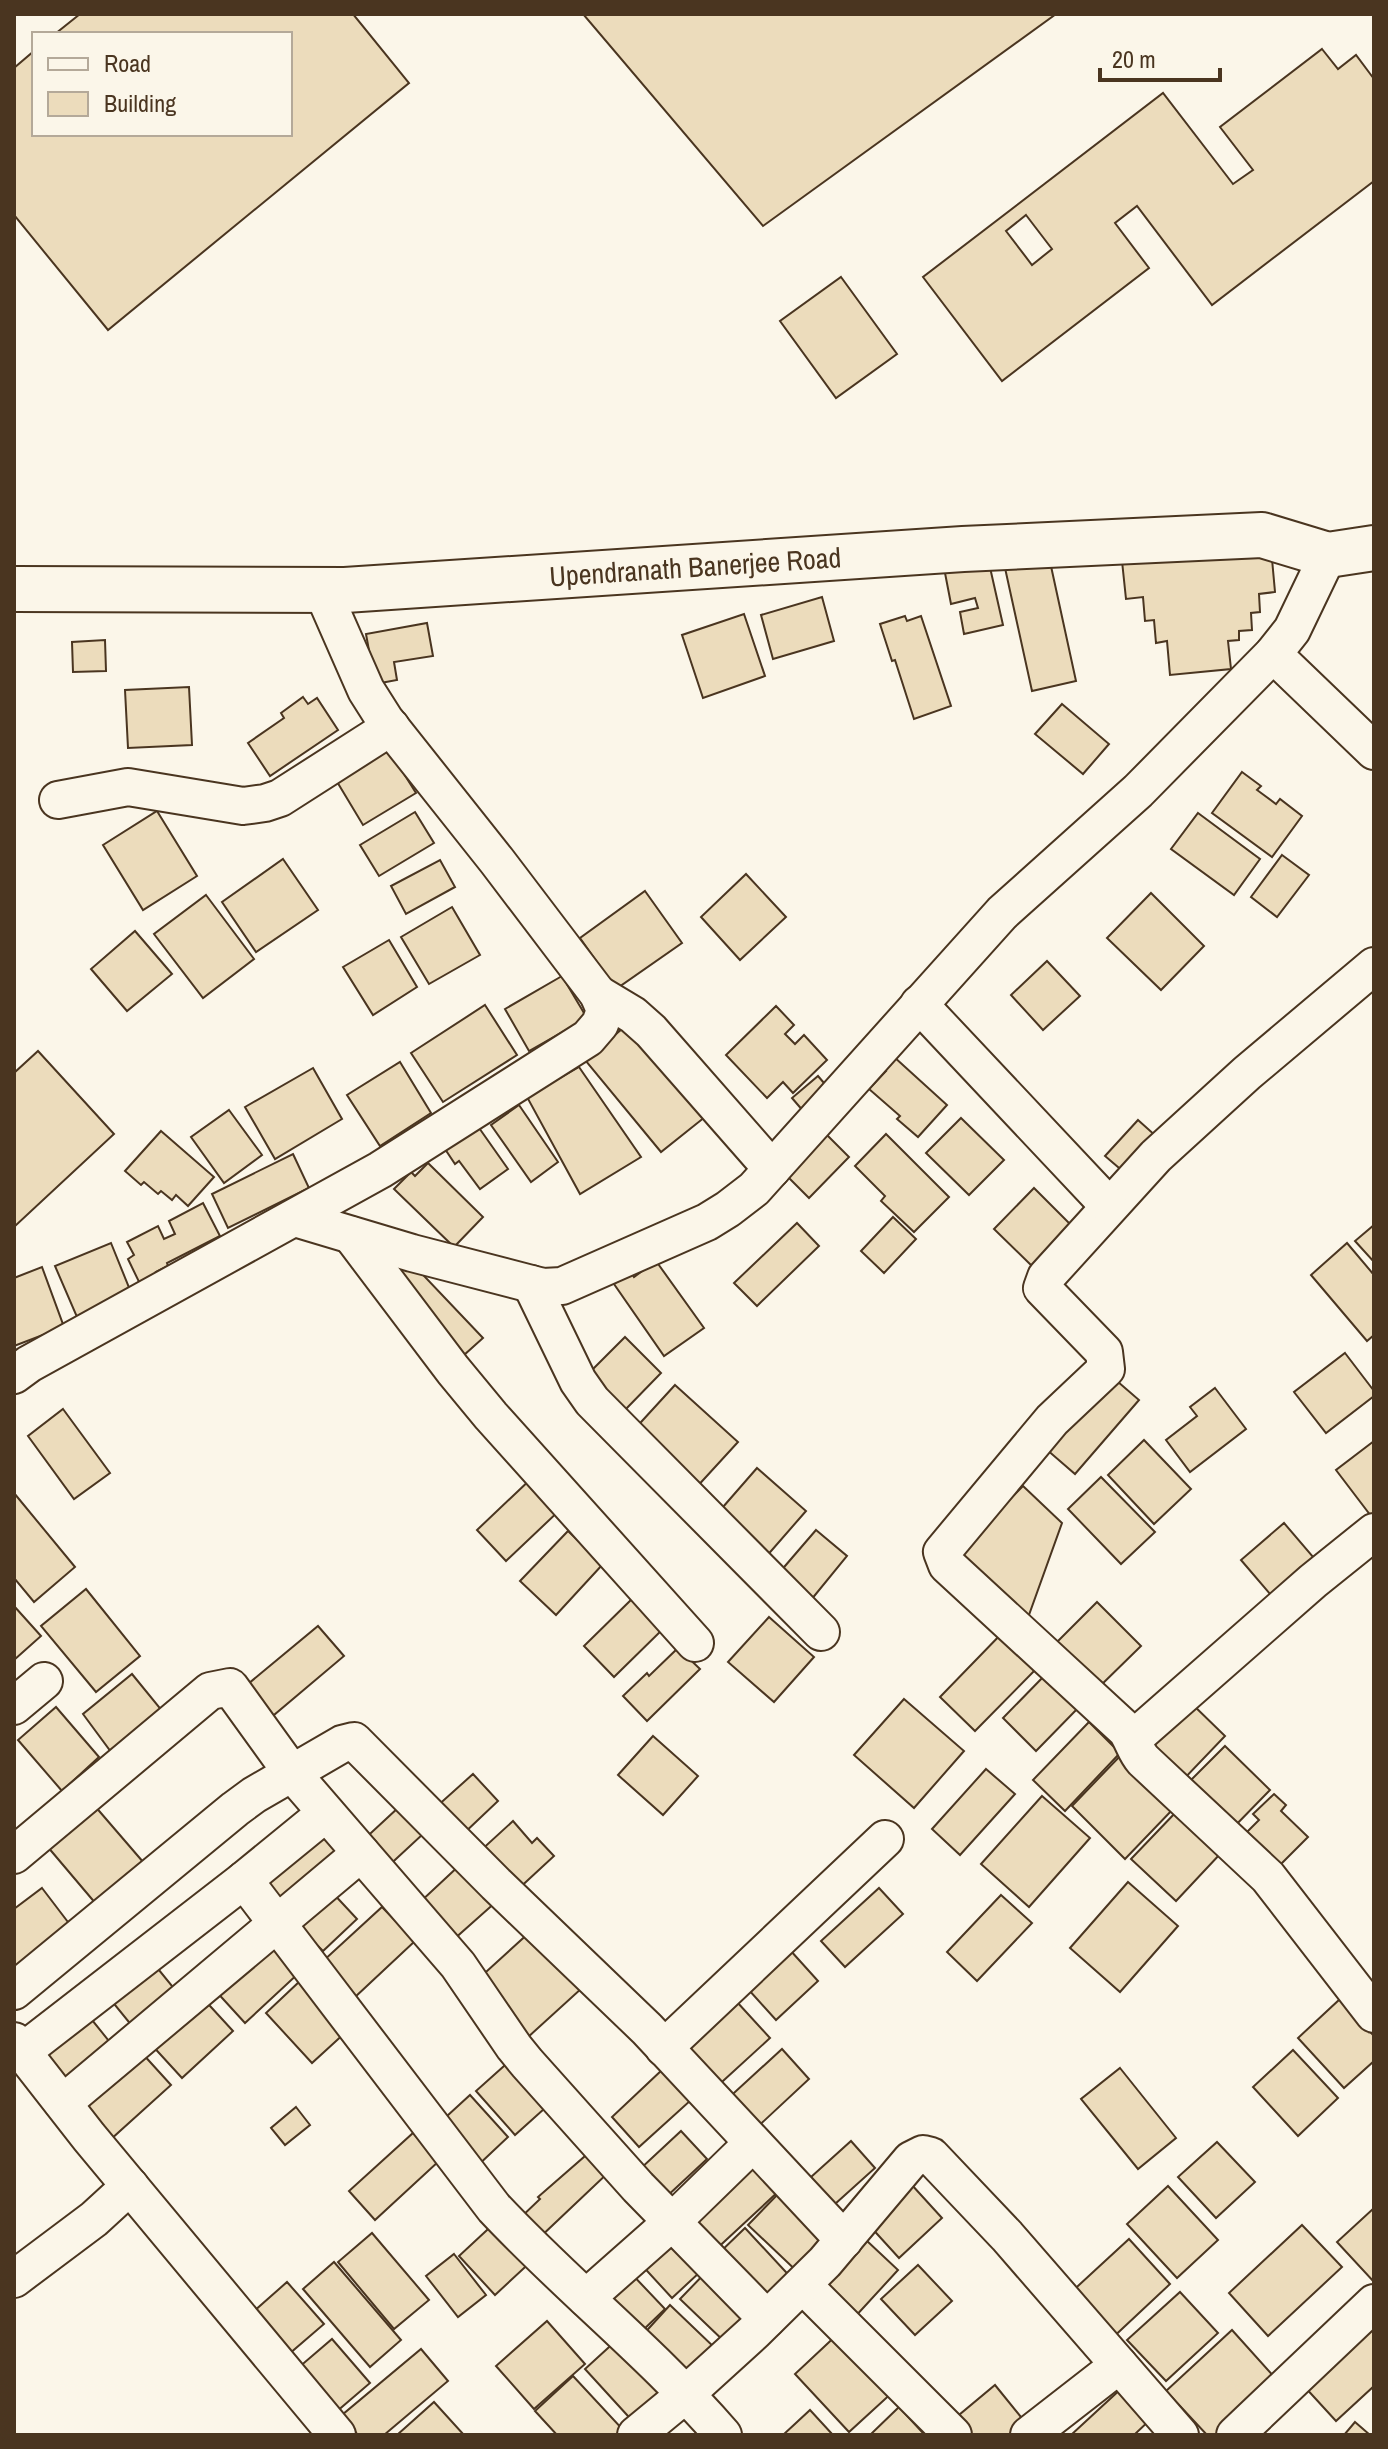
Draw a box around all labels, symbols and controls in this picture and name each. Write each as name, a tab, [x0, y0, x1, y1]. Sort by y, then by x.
legend	[32, 32, 292, 136]
scale bar	[1100, 32, 1220, 82]
text: 20 m	[1112, 43, 1156, 75]
text: Road	[104, 47, 151, 79]
text: Building	[104, 87, 176, 119]
street label: Upendranath Banerjee Road	[548, 538, 842, 595]

